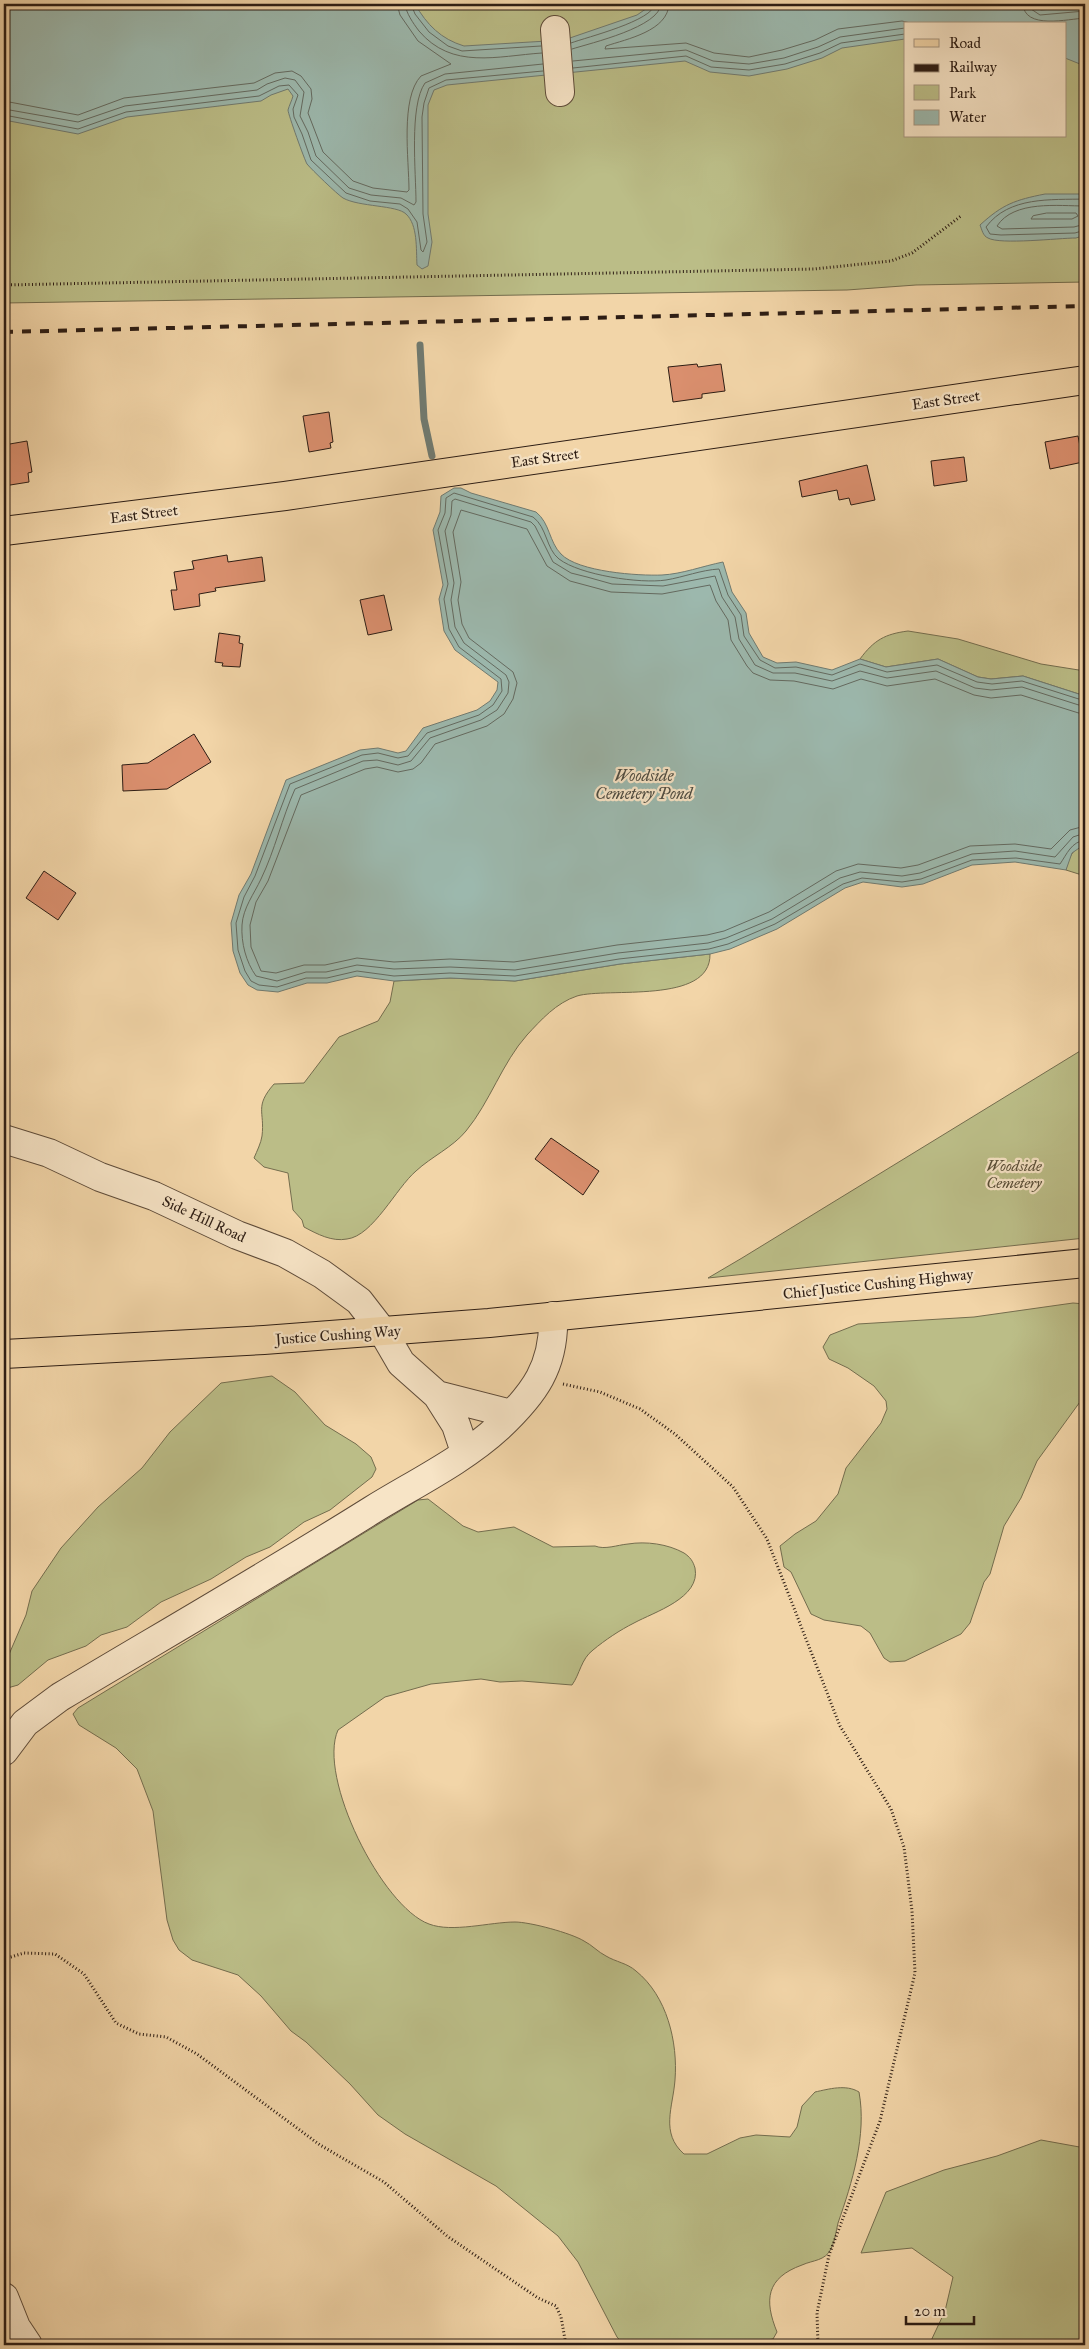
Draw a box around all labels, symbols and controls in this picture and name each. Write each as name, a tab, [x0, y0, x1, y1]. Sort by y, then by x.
legend	[904, 22, 1066, 138]
text: Road	[949, 34, 981, 52]
text: Railway	[949, 58, 998, 76]
text: Park	[949, 84, 976, 102]
text: Water	[949, 108, 986, 126]
street label: East Street	[911, 386, 982, 414]
street label: East Street	[510, 444, 581, 472]
street label: East Street	[109, 501, 180, 527]
water label: Woodside Cemetery Pond	[595, 766, 694, 803]
park label: Woodside Cemetery	[986, 1157, 1043, 1192]
street label: Side Hill Road	[159, 1192, 249, 1246]
street label: Chief Justice Cushing Highway	[782, 1265, 975, 1304]
street label: Justice Cushing Way	[273, 1322, 402, 1349]
scale bar	[906, 2294, 974, 2326]
text: 20 m	[914, 2302, 946, 2320]

